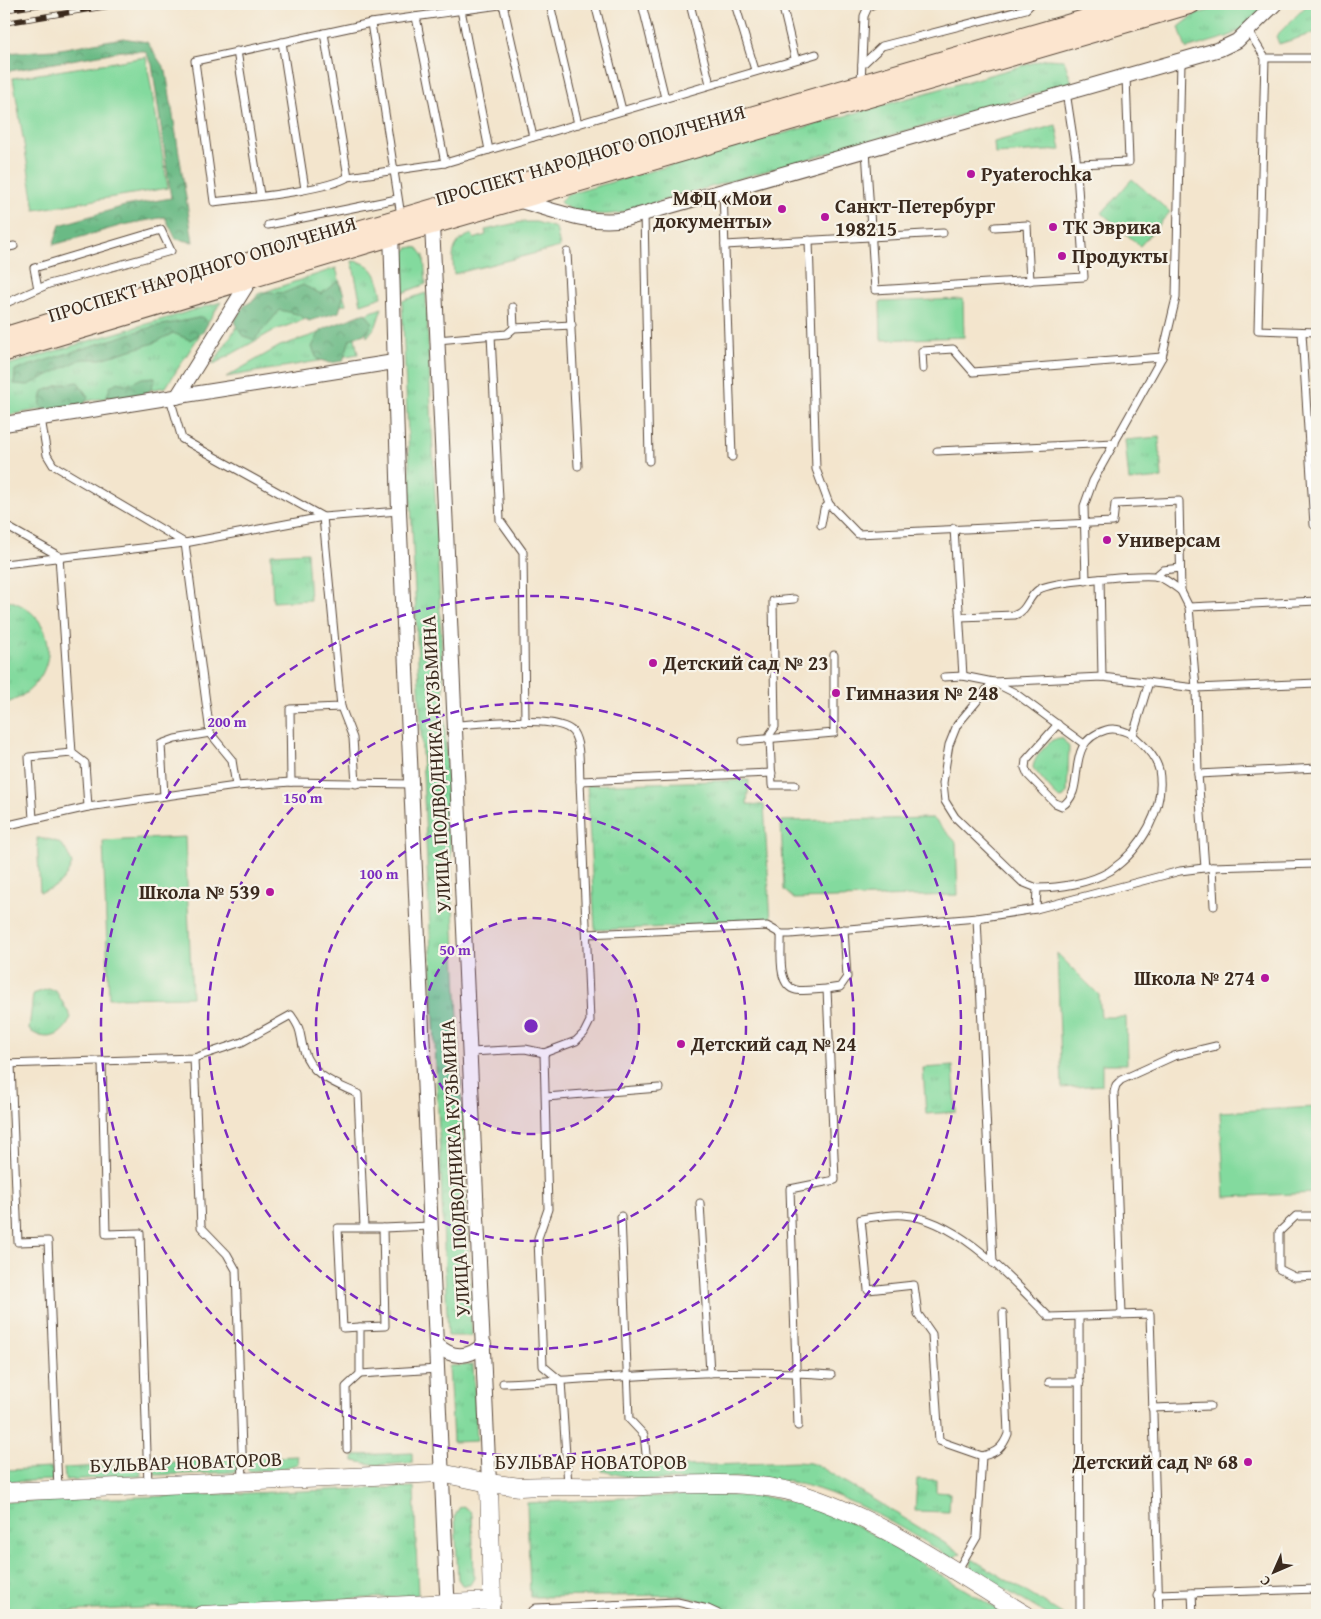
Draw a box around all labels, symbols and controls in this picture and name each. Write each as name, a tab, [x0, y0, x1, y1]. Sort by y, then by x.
street label: ПРОСПЕКТ НАРОДНОГО ОПОЛЧЕНИЯ	[432, 96, 748, 213]
place label: Pyaterochka	[981, 159, 1093, 188]
marker: Pyaterochka	[965, 168, 977, 180]
place label: МФЦ «Мои документы»	[653, 183, 772, 235]
place label: Санкт-Петербург 198215	[835, 191, 995, 243]
marker: МФЦ «Мои документы»	[776, 203, 788, 215]
street label: ПРОСПЕКТ НАРОДНОГО ОПОЛЧЕНИЯ	[44, 208, 360, 329]
marker: Санкт-Петербург 198215	[819, 211, 831, 223]
place label: ТК Эврика	[1063, 212, 1162, 241]
marker: ТК Эврика	[1047, 221, 1059, 233]
place label: Продукты	[1072, 241, 1168, 270]
marker: Продукты	[1056, 250, 1068, 262]
place label: Универсам	[1117, 525, 1220, 554]
marker: Универсам	[1101, 534, 1113, 546]
street label: УЛИЦА ПОДВОДНИКА КУЗЬМИНА	[413, 614, 458, 914]
place label: Детский сад № 23	[662, 648, 829, 677]
marker: Детский сад № 23	[647, 657, 659, 669]
place label: Гимназия № 248	[846, 678, 999, 707]
marker: Гимназия № 248	[830, 687, 842, 699]
text: 200 m	[207, 711, 247, 732]
text: 150 m	[283, 787, 323, 808]
text: 100 m	[359, 863, 399, 884]
place label: Школа № 539	[139, 877, 260, 906]
marker: Школа № 539	[264, 886, 276, 898]
text: 50 m	[439, 939, 471, 960]
place label: Школа № 274	[1134, 963, 1255, 992]
marker: Школа № 274	[1259, 972, 1271, 984]
centre of rings	[522, 1017, 540, 1035]
street label: УЛИЦА ПОДВОДНИКА КУЗЬМИНА	[432, 1018, 477, 1318]
place label: Детский сад № 24	[690, 1029, 857, 1058]
marker: Детский сад № 24	[675, 1038, 687, 1050]
street label: БУЛЬВАР НОВАТОРОВ	[89, 1444, 283, 1479]
street label: БУЛЬВАР НОВАТОРОВ	[495, 1447, 687, 1476]
place label: Детский сад № 68	[1071, 1447, 1238, 1476]
marker: Детский сад № 68	[1242, 1456, 1254, 1468]
north arrow	[1248, 1546, 1298, 1596]
text: С	[1255, 1571, 1275, 1591]

